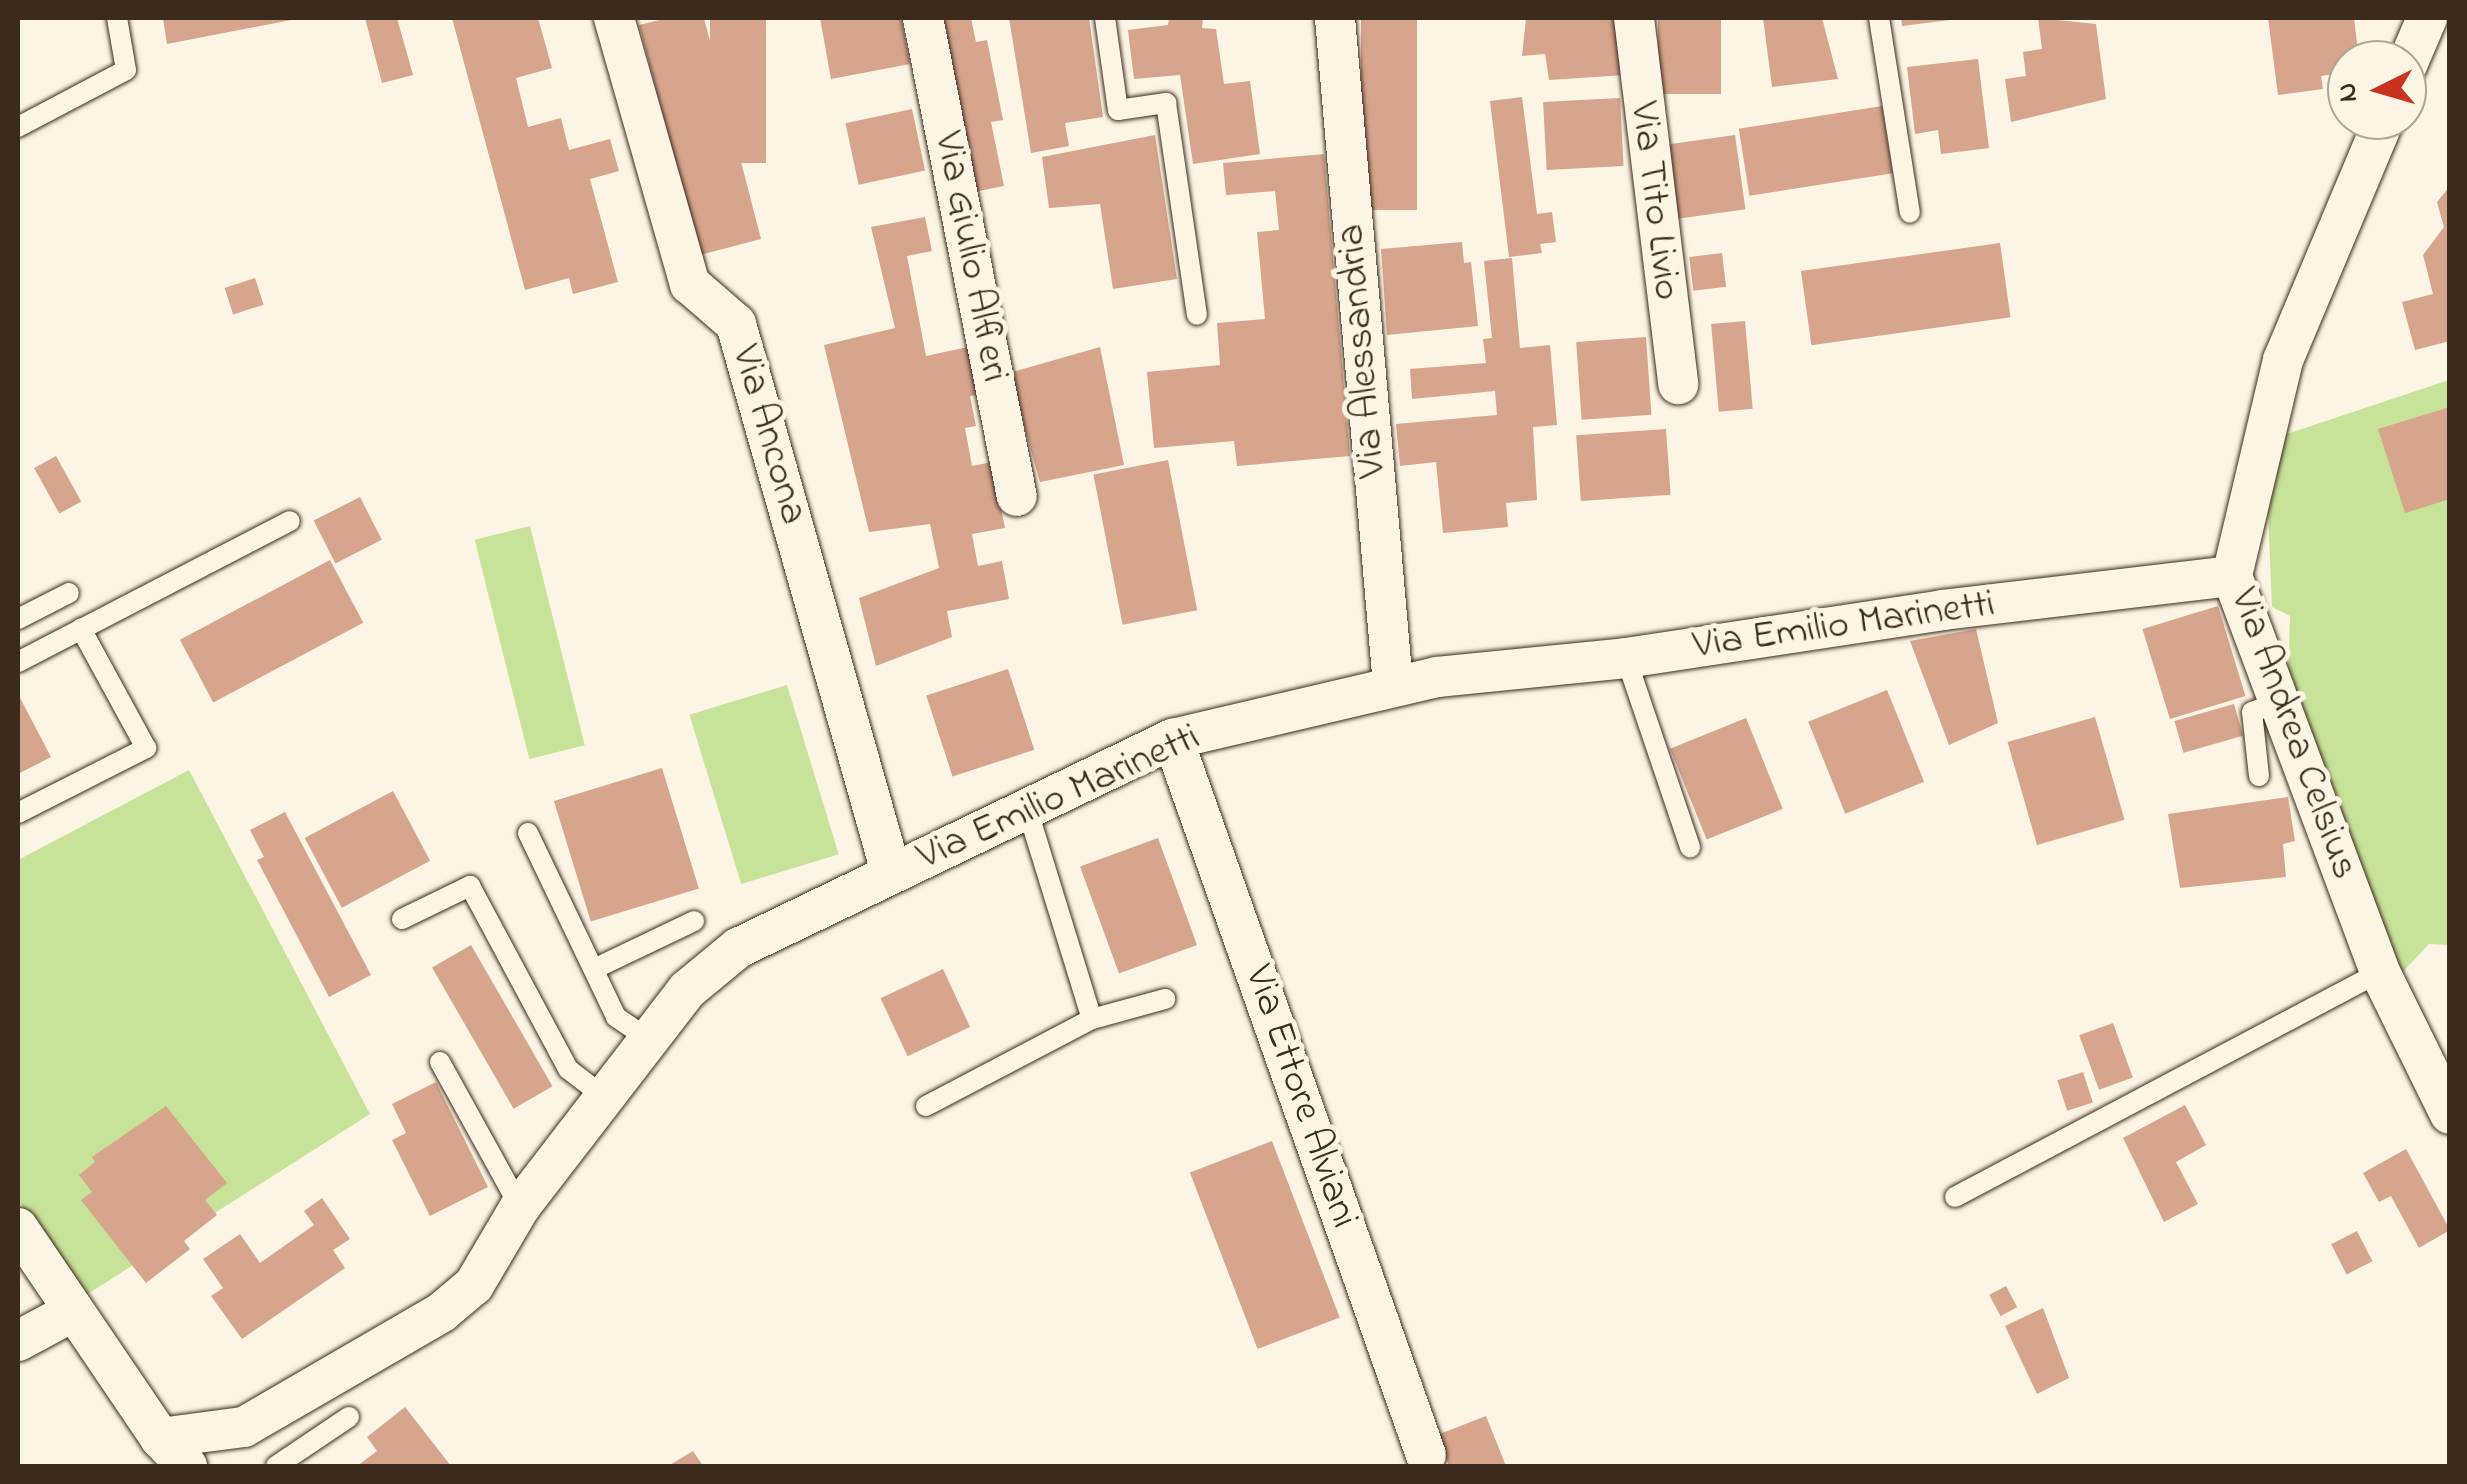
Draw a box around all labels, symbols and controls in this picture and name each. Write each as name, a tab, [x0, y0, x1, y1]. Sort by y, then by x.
north arrow	[2327, 40, 2427, 140]
text: N	[2327, 81, 2370, 104]
street label: Via Tito Livio	[1618, 99, 1690, 303]
street label: Via Giulio Alfieri	[922, 128, 1018, 386]
street label: Via Alessandria	[1328, 222, 1398, 480]
street label: Via Ancona	[720, 340, 816, 530]
street label: Via Emilio Marinetti	[1690, 581, 1998, 671]
street label: Via Andrea Celsius	[2218, 582, 2368, 886]
street label: Via Emilio Marinetti	[910, 714, 1208, 882]
street label: Via Ettore Alviani	[1233, 959, 1367, 1235]

